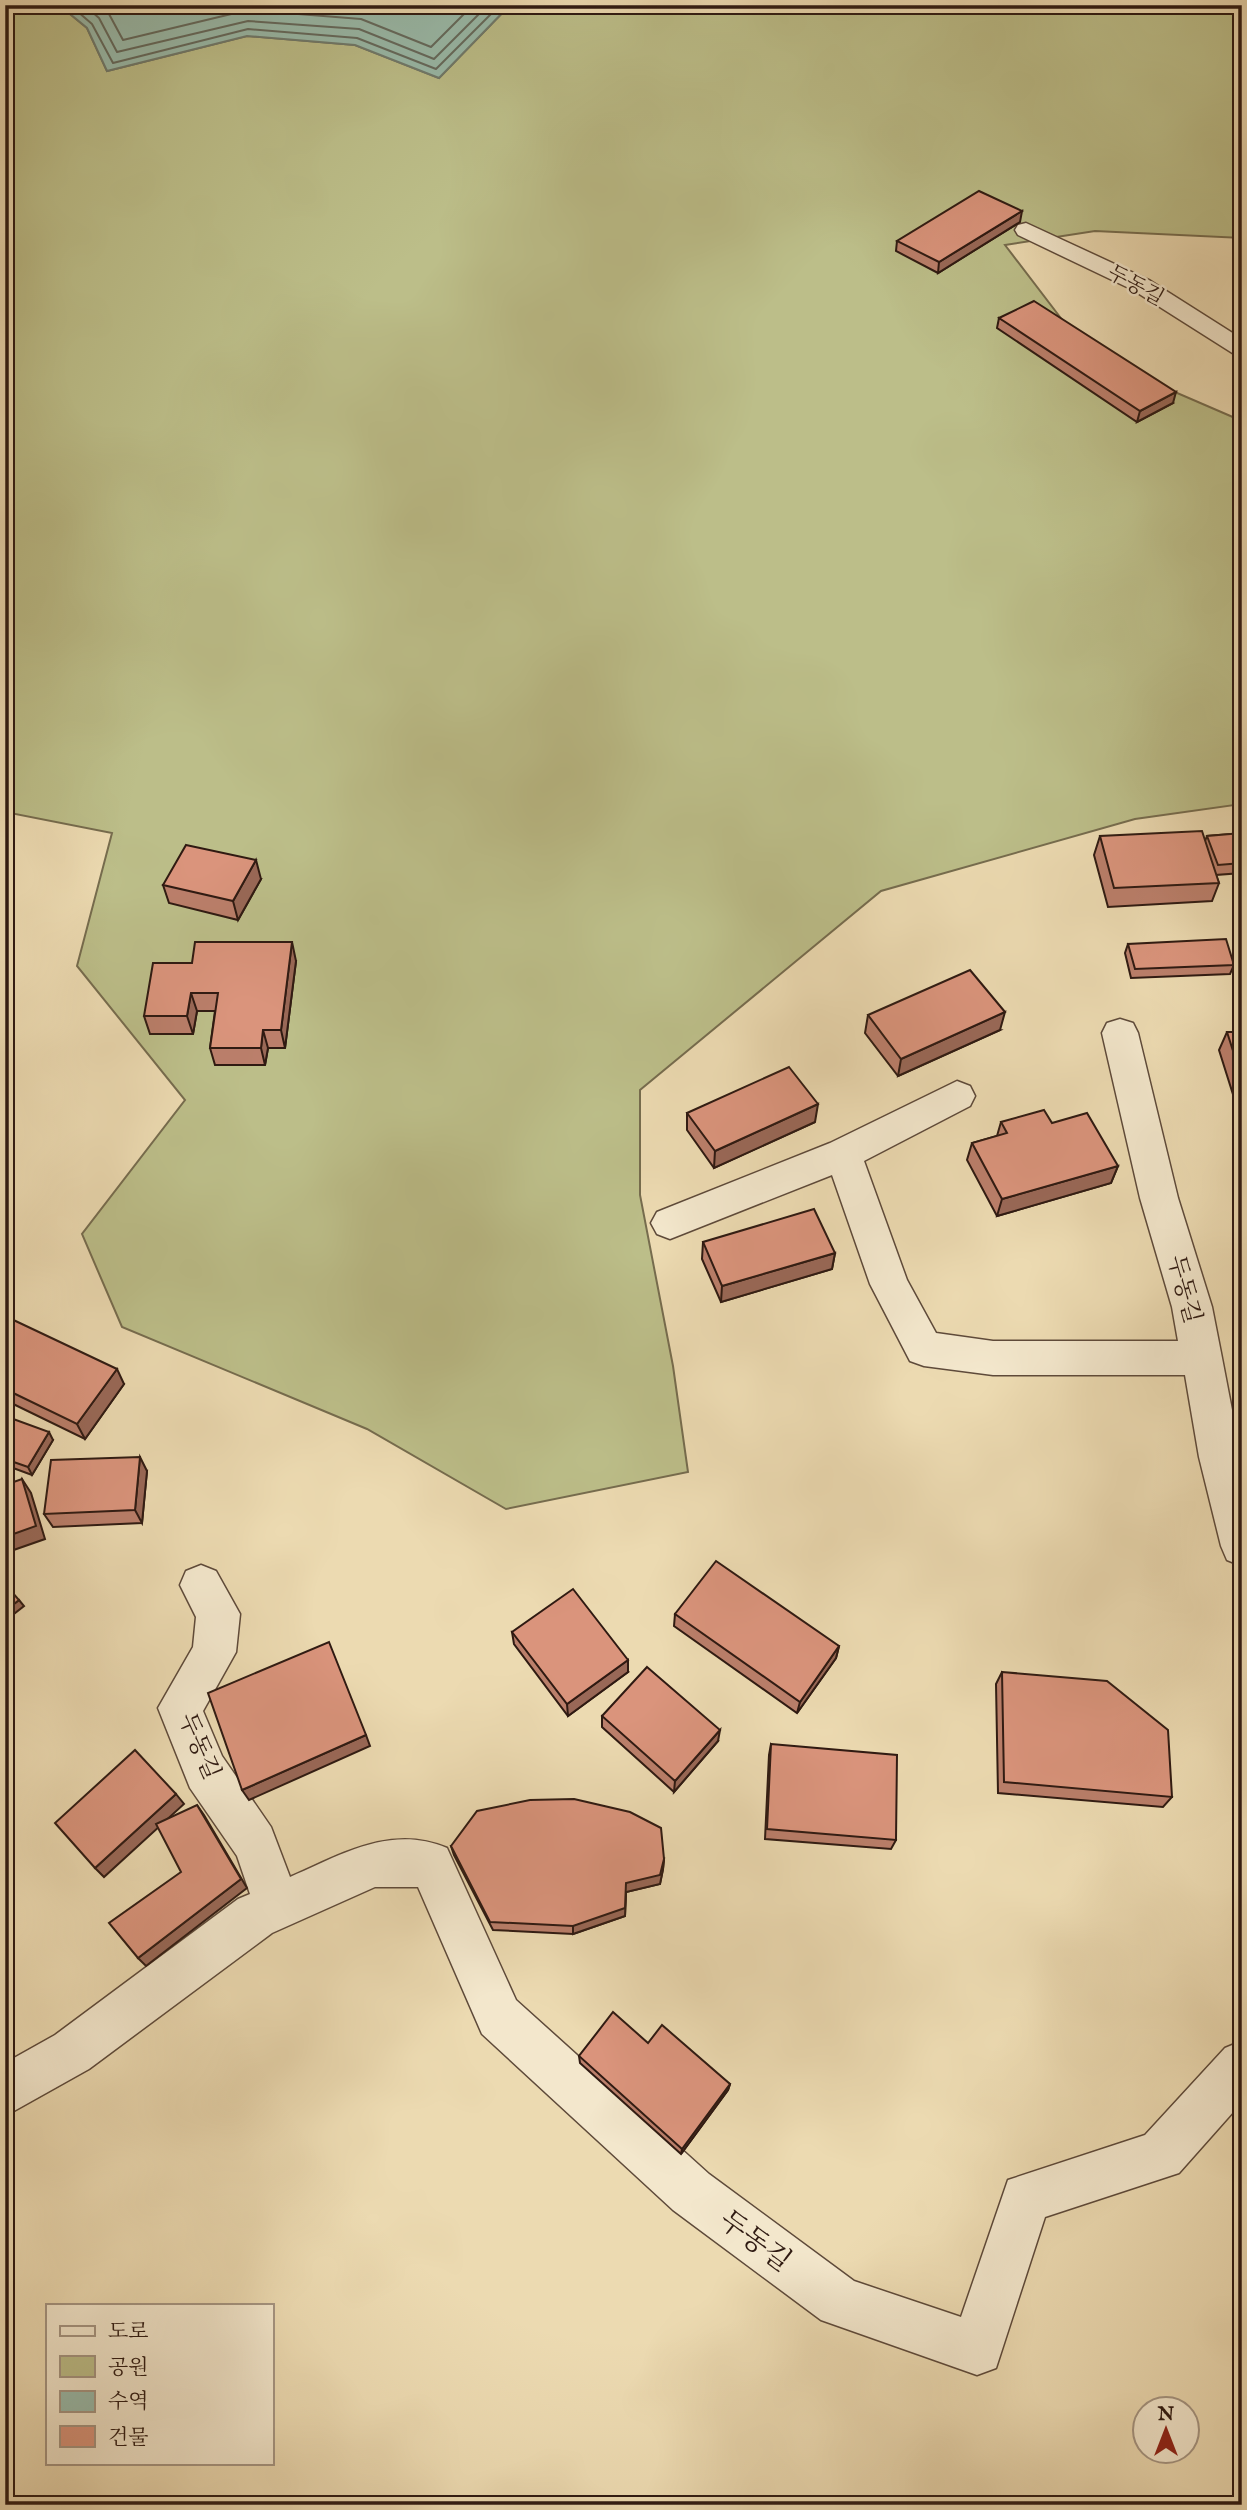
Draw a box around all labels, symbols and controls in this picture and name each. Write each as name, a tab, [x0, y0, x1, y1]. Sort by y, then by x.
street label: 두동길	[1102, 260, 1168, 313]
street label: 두동길	[1160, 1252, 1208, 1327]
street label: 두동길	[171, 1709, 226, 1785]
street label: 두동길	[712, 2204, 797, 2280]
legend	[46, 2304, 273, 2464]
text: 도로	[108, 2319, 149, 2346]
text: 공원	[108, 2355, 149, 2382]
text: 수역	[108, 2389, 149, 2416]
north arrow	[1132, 2394, 1202, 2464]
text: N	[1157, 2403, 1175, 2427]
text: 건물	[108, 2425, 149, 2452]

